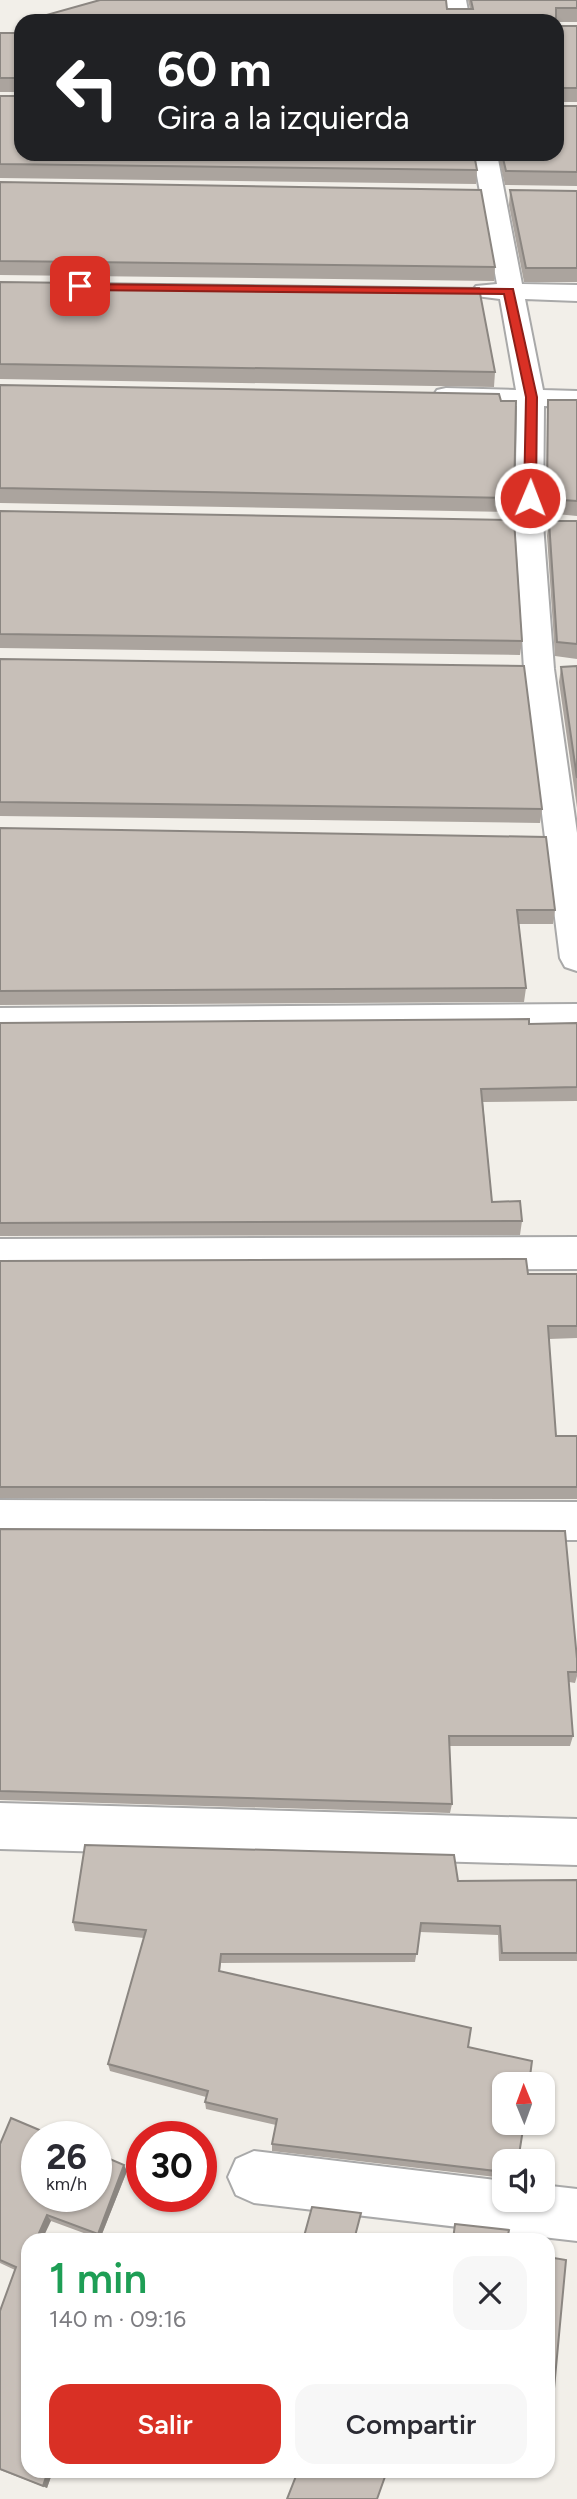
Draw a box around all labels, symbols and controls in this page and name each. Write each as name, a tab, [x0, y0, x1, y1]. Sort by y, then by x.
text: 60 m	[157, 39, 272, 98]
icon: left	[42, 42, 133, 133]
text: Gira a la izquierda	[157, 99, 410, 137]
pin	[50, 256, 110, 316]
icon: arrive	[61, 267, 99, 305]
position arrow	[493, 461, 567, 535]
north arrow	[492, 2072, 555, 2135]
map controls	[492, 2072, 555, 2212]
speed limit sign: 30	[126, 2121, 217, 2212]
text: 26	[46, 2136, 87, 2178]
button: sound	[492, 2149, 555, 2212]
text: km/h	[46, 2173, 87, 2195]
text: 1 min	[49, 2253, 147, 2304]
button: close	[453, 2256, 527, 2330]
text: 140 m · 09:16	[49, 2305, 186, 2333]
button: Salir	[49, 2384, 281, 2464]
button: Compartir	[295, 2384, 527, 2464]

